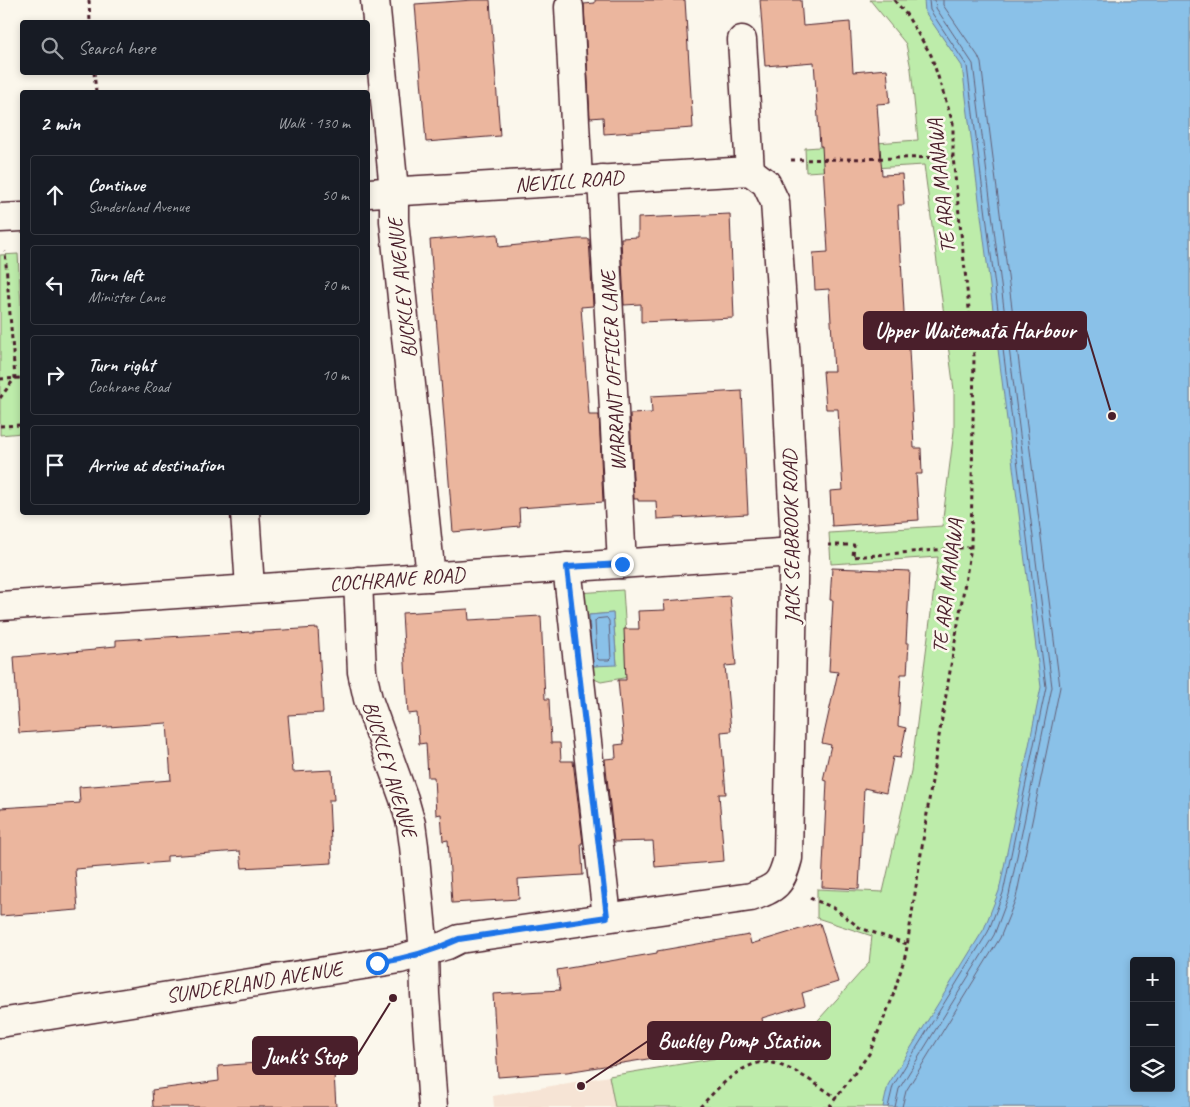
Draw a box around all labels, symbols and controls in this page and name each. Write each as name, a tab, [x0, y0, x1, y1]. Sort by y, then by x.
search box	[20, 20, 370, 75]
icon: search	[38, 34, 66, 62]
text: Search here	[78, 36, 155, 60]
text: 2 min	[40, 110, 80, 136]
text: Walk · 130 m	[278, 113, 350, 133]
street label: TE ARA MANAWA	[921, 117, 961, 255]
street label: NEVILL ROAD	[514, 164, 626, 198]
text: Continue	[88, 173, 145, 197]
icon: ahead	[41, 181, 69, 209]
text: 50 m	[322, 185, 349, 205]
text: Sunderland Avenue	[88, 197, 189, 217]
street label: BUCKLEY AVENUE	[381, 214, 422, 359]
text: Turn left	[88, 263, 143, 287]
street label: WARRANT OFFICER LANE	[595, 267, 631, 472]
icon: left	[41, 271, 69, 299]
text: 70 m	[322, 275, 349, 295]
text: Minister Lane	[88, 287, 165, 307]
callout: Upper Waitematā Harbour	[864, 312, 1086, 349]
text: Upper Waitematā Harbour	[875, 317, 1077, 345]
text: Turn right	[88, 353, 155, 377]
icon: right	[41, 361, 69, 389]
text: 10 m	[322, 365, 349, 385]
text: Cochrane Road	[88, 377, 169, 397]
street label: JACK SEABROOK ROAD	[776, 448, 806, 625]
icon: arrive	[41, 451, 69, 479]
text: Arrive at destination	[88, 453, 224, 477]
street label: TE ARA MANAWA	[926, 517, 968, 655]
route end	[611, 553, 634, 576]
street label: COCHRANE ROAD	[329, 561, 467, 597]
street label: BUCKLEY AVENUE	[357, 698, 424, 843]
route start	[366, 952, 389, 975]
street label: SUNDERLAND AVENUE	[164, 955, 347, 1009]
map controls	[1130, 957, 1175, 1092]
button: +	[1130, 957, 1175, 1002]
button: −	[1130, 1002, 1175, 1047]
callout: Buckley Pump Station	[648, 1022, 830, 1059]
text: Buckley Pump Station	[658, 1027, 822, 1055]
callout: Junk's Stop	[253, 1037, 357, 1074]
text: Junk's Stop	[261, 1043, 348, 1071]
button: layers	[1130, 1047, 1175, 1092]

